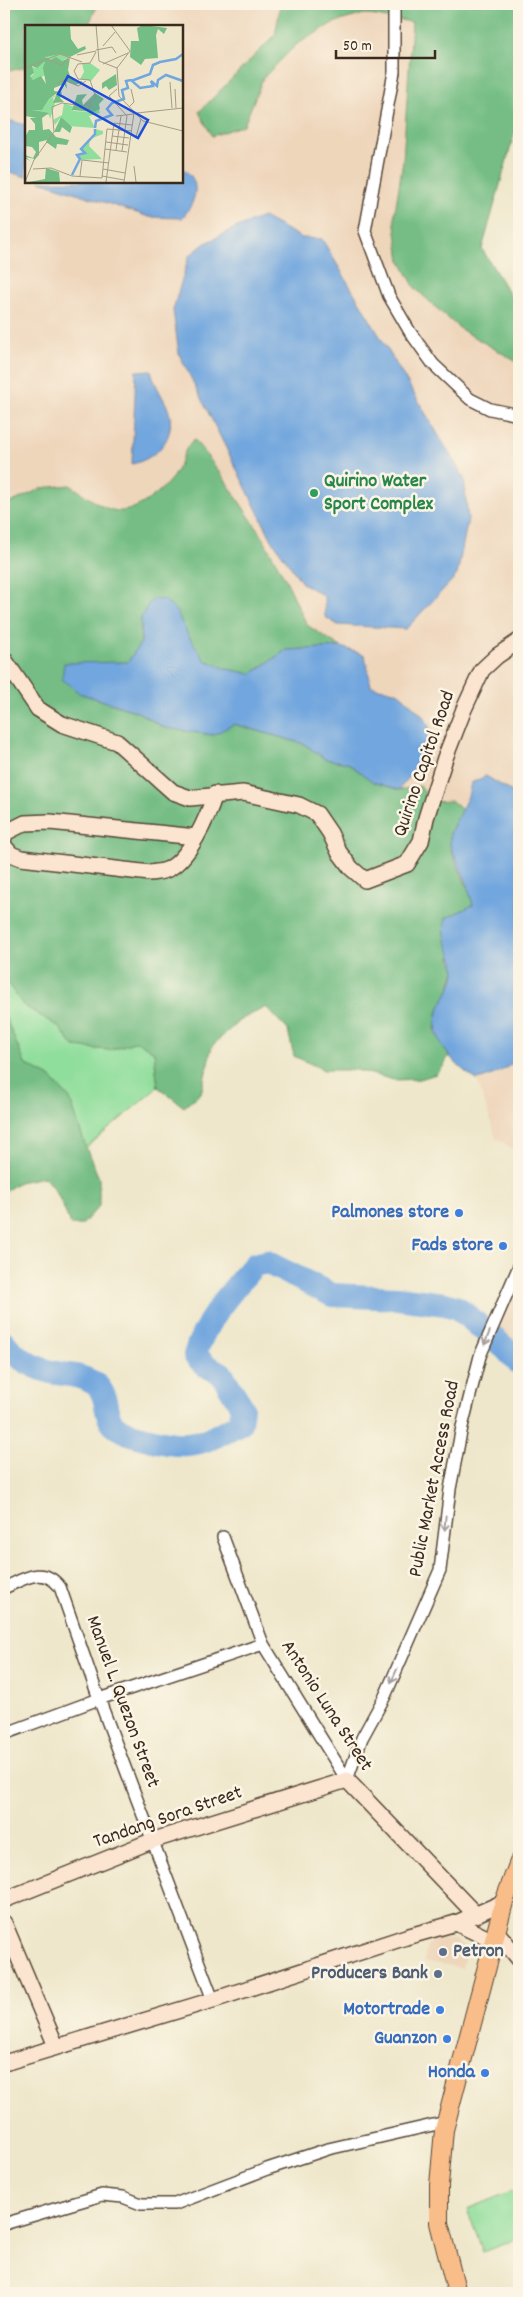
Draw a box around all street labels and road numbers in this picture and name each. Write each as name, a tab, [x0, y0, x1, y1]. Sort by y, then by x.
street label: Quirino Capitol Road	[387, 687, 463, 841]
street label: Public Market Access Road	[402, 1378, 468, 1580]
street label: Manuel L. Quezon Street	[78, 1612, 166, 1792]
street label: Antonio Luna Street	[273, 1635, 379, 1777]
street label: Tandang Sora Street	[90, 1779, 246, 1857]

